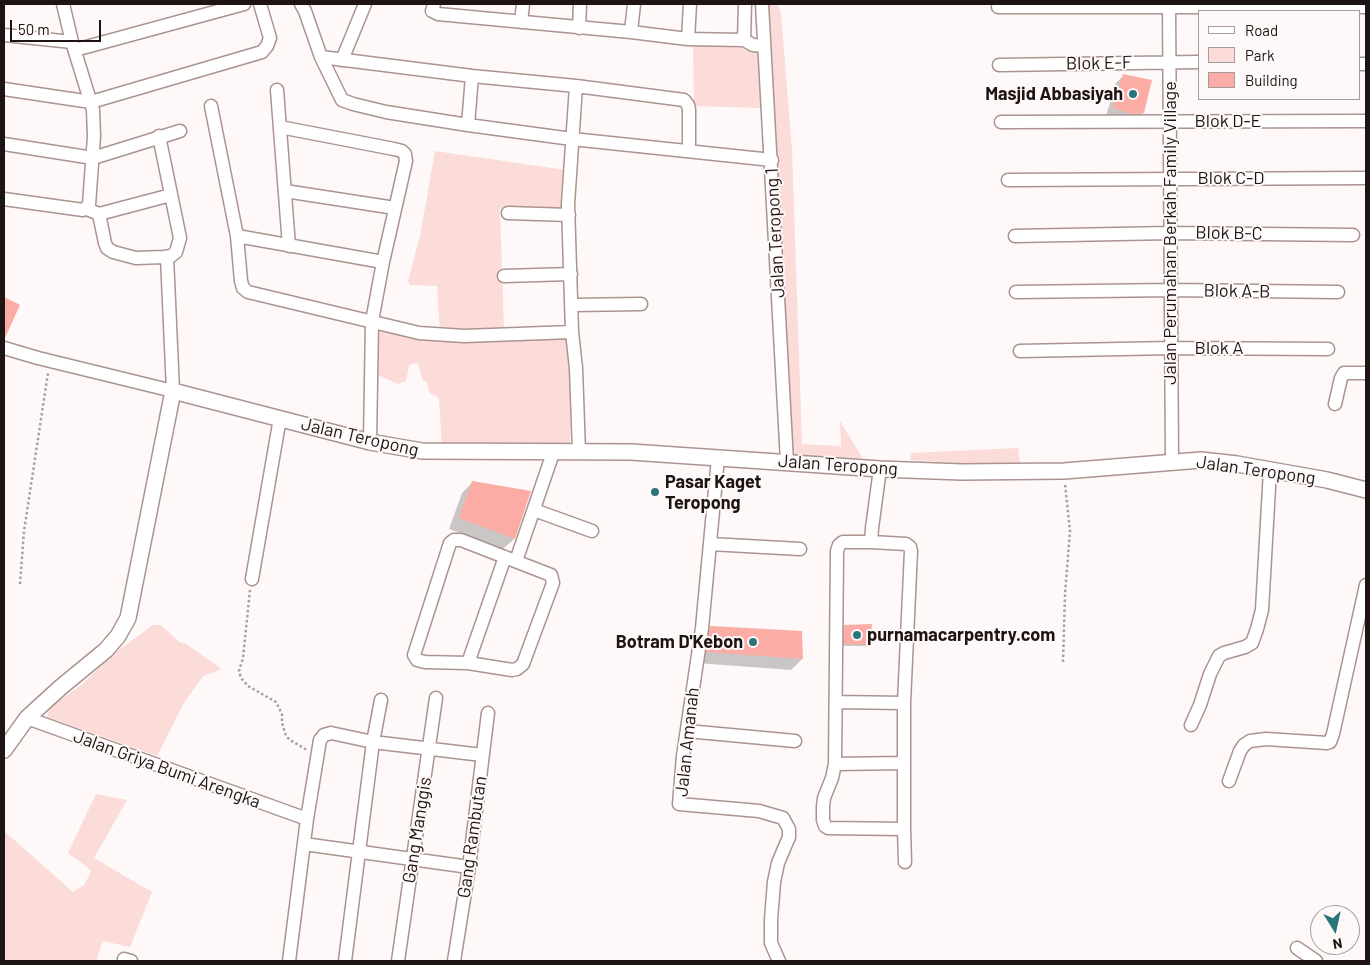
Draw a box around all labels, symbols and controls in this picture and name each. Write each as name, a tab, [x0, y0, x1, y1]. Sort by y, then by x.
scale bar	[12, 10, 104, 42]
legend	[1198, 10, 1360, 100]
text: 50 m	[18, 20, 50, 38]
text: Road	[1245, 21, 1278, 39]
text: Park	[1245, 46, 1274, 64]
street label: Blok E-F	[1066, 52, 1132, 74]
text: Building	[1245, 71, 1298, 89]
street label: Jalan Perumahan Berkah Family Village	[1159, 81, 1181, 385]
place label: Masjid Abbasiyah	[985, 83, 1123, 105]
marker: Masjid Abbasiyah	[1127, 88, 1139, 100]
street label: Blok D-E	[1195, 110, 1261, 132]
street label: Blok C-D	[1198, 167, 1264, 189]
street label: Jalan Teropong 1	[761, 168, 789, 298]
street label: Blok B-C	[1195, 222, 1263, 244]
street label: Blok A-B	[1203, 280, 1271, 302]
street label: Blok A	[1195, 337, 1243, 359]
street label: Jalan Teropong	[299, 413, 421, 461]
street label: Jalan Teropong	[777, 450, 899, 480]
street label: Jalan Teropong	[1195, 451, 1317, 489]
place label: Pasar Kaget Teropong	[665, 471, 761, 514]
marker: Pasar Kaget Teropong	[649, 486, 661, 498]
place label: purnamacarpentry.com	[867, 624, 1055, 646]
marker: purnamacarpentry.com	[851, 629, 863, 641]
place label: Botram D'Kebon	[616, 631, 743, 653]
marker: Botram D'Kebon	[747, 636, 759, 648]
street label: Jalan Amanah	[671, 686, 703, 798]
street label: Jalan Griya Bumi Arengka	[71, 725, 263, 813]
street label: Gang Manggis	[398, 775, 436, 885]
street label: Gang Rambutan	[453, 775, 491, 899]
north arrow	[1310, 905, 1360, 955]
text: N	[1331, 935, 1344, 953]

